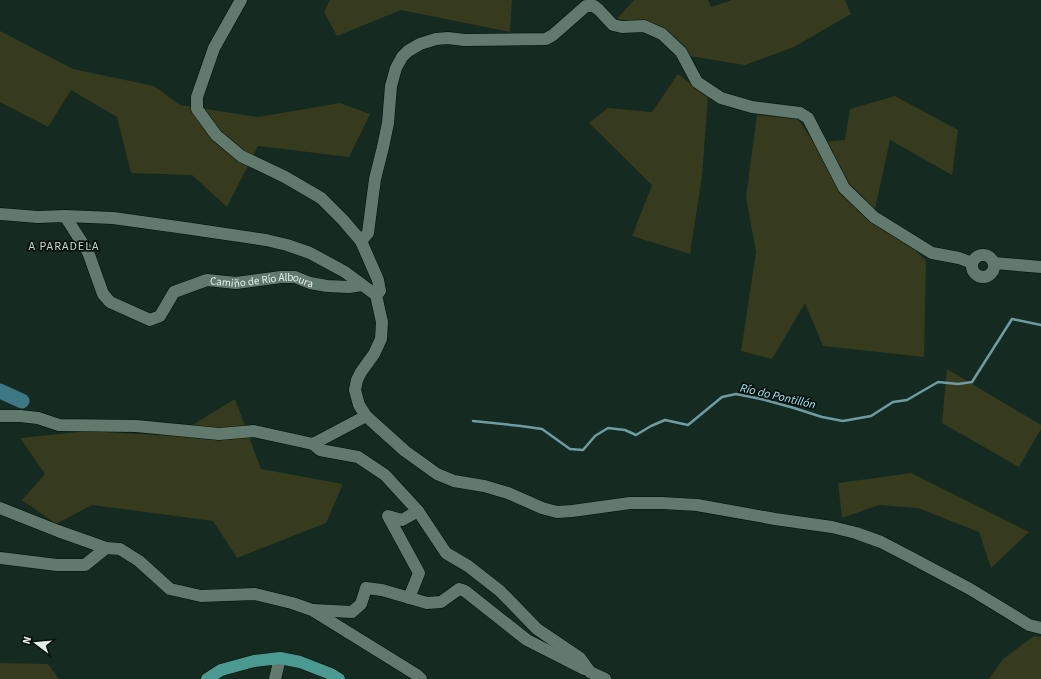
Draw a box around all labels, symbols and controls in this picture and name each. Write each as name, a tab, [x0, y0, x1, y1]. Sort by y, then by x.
district label: A PARADELA	[28, 238, 100, 255]
street label: Camiño de Río Alboura	[209, 270, 314, 291]
water label: Río do Pontillón	[738, 380, 817, 413]
north arrow	[16, 623, 56, 663]
text: N	[19, 635, 35, 646]

